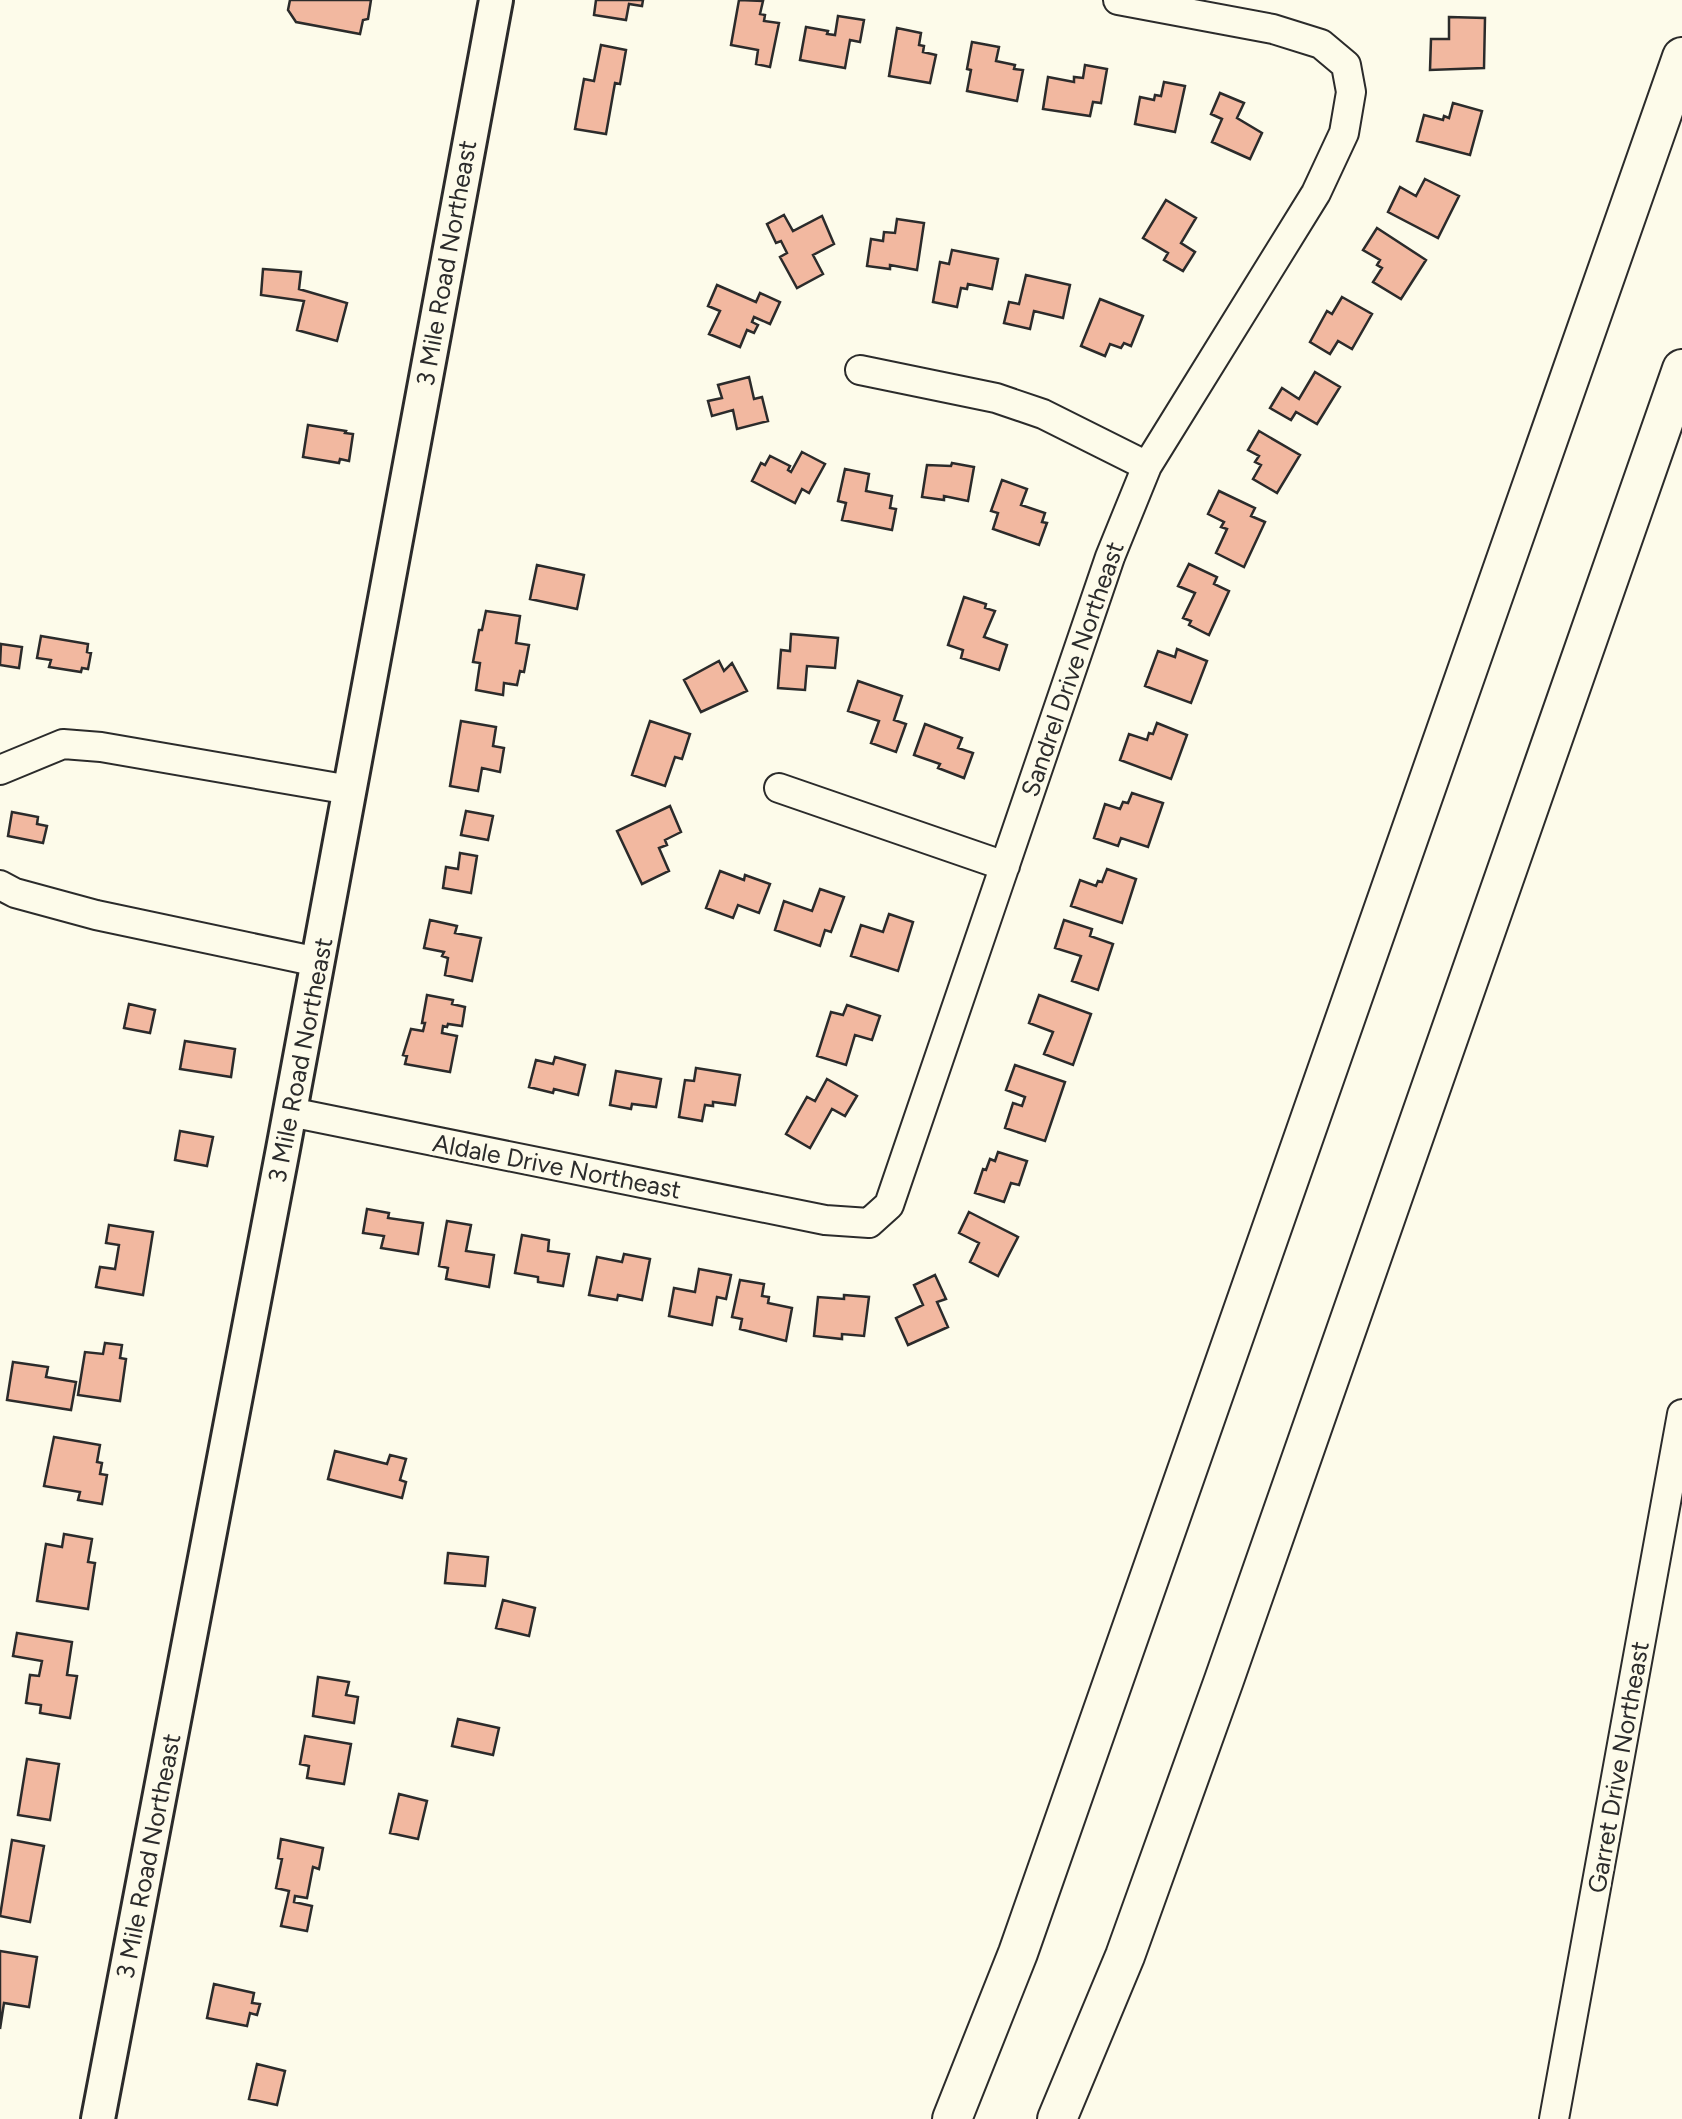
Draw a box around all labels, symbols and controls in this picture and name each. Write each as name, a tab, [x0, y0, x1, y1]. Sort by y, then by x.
street label: 3 Mile Road Northeast	[410, 138, 482, 388]
street label: Sandrel Drive Northeast	[1014, 538, 1130, 800]
street label: 3 Mile Road Northeast	[262, 935, 338, 1185]
street label: Aldale Drive Northeast	[430, 1127, 684, 1205]
street label: Garret Drive Northeast	[1581, 1639, 1655, 1895]
street label: 3 Mile Road Northeast	[110, 1731, 186, 1981]

